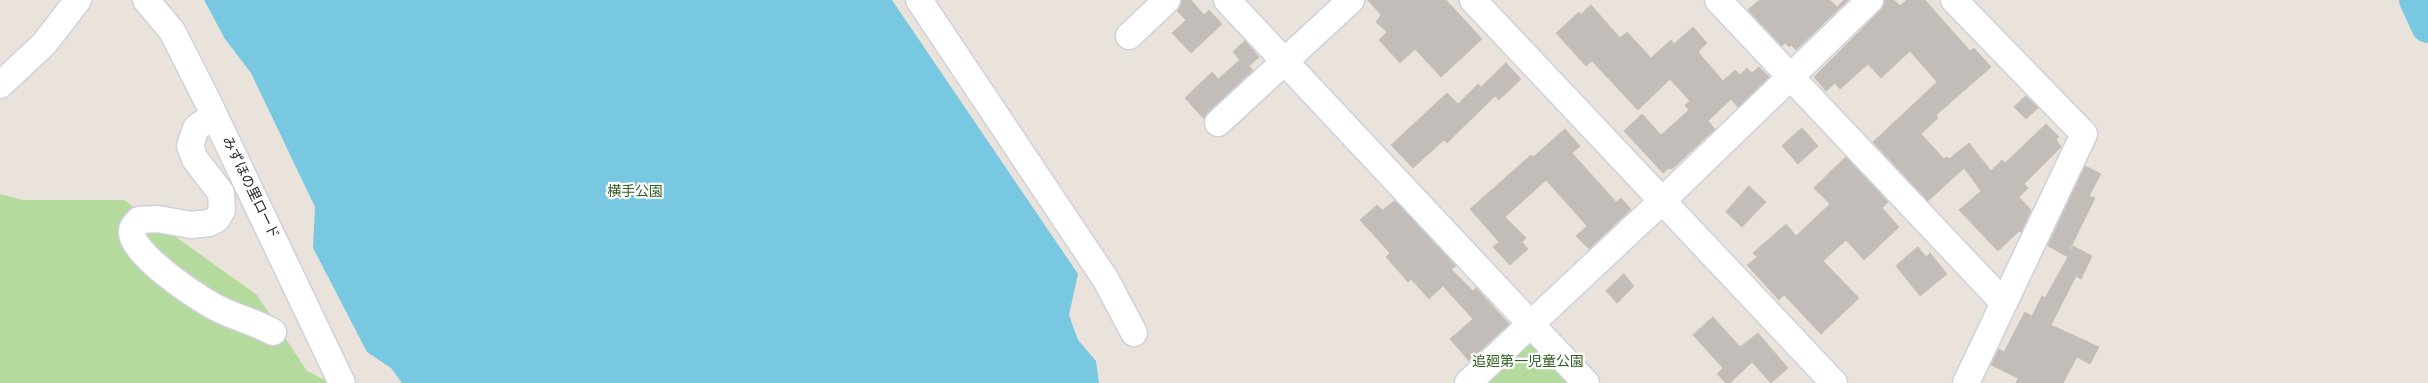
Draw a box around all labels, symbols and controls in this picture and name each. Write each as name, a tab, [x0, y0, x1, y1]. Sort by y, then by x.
street label: みずほの里ロード	[218, 134, 282, 242]
park label: 横手公園	[607, 184, 663, 200]
park label: 追廻第一児童公園	[1472, 354, 1584, 370]

